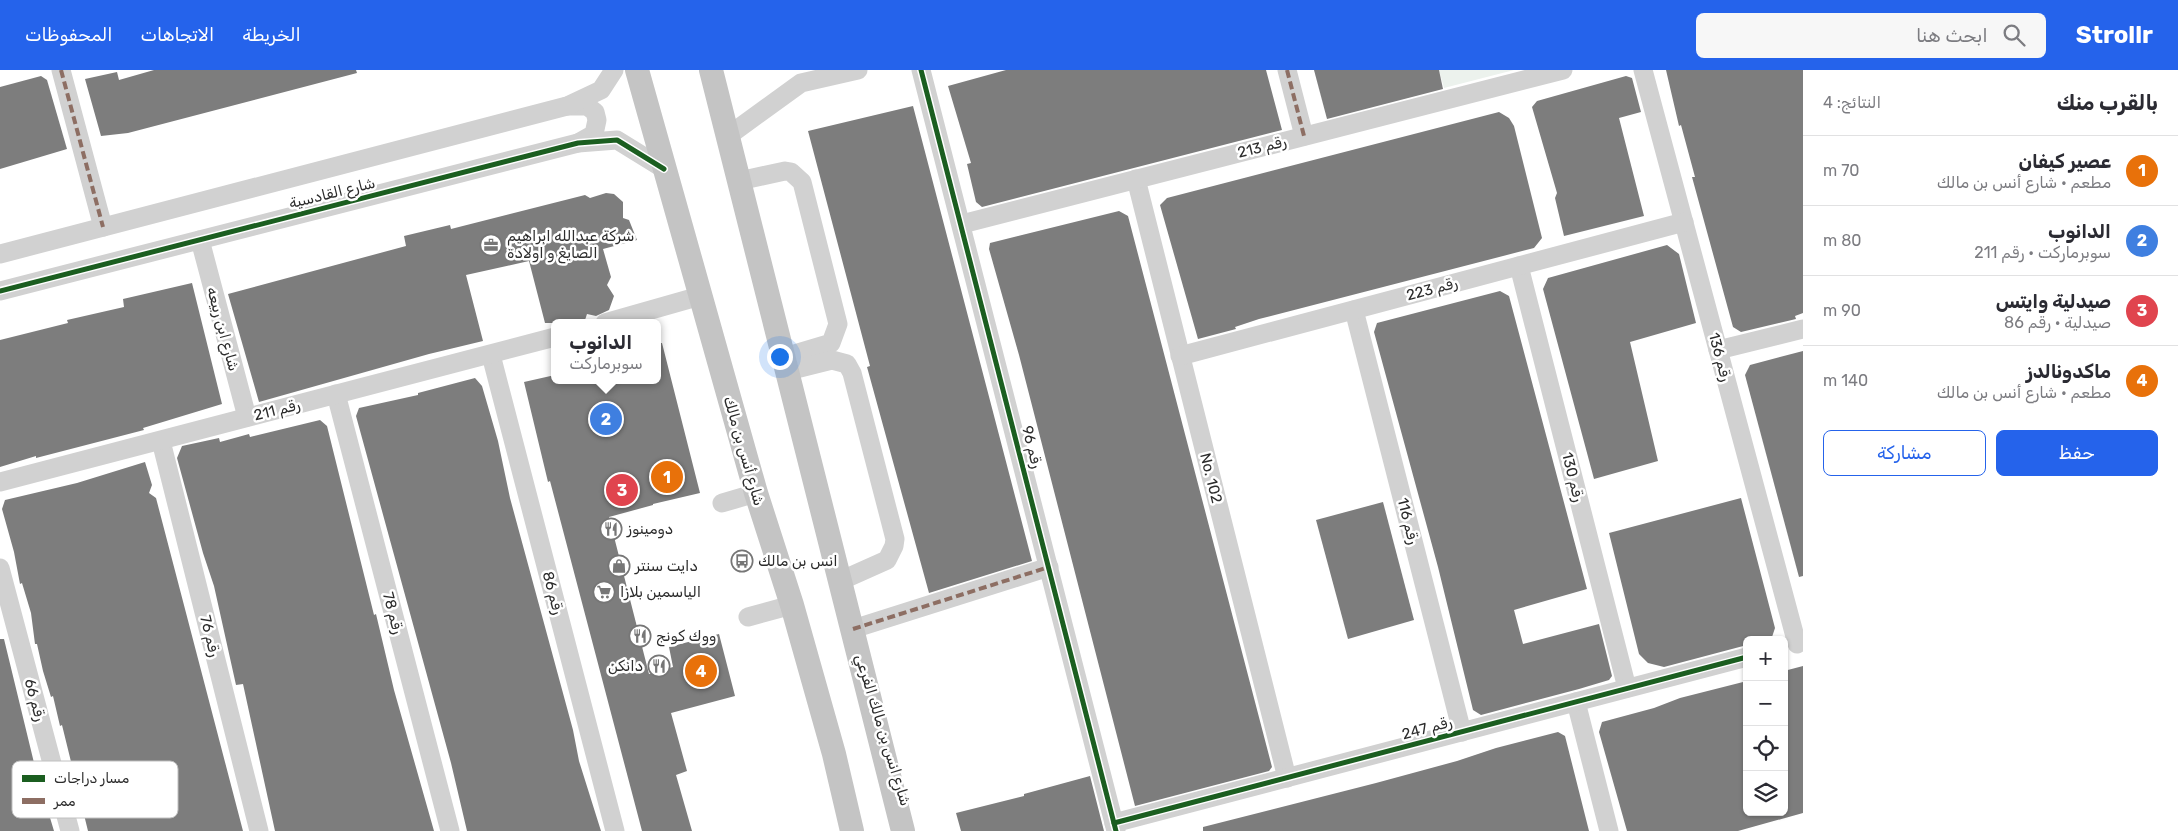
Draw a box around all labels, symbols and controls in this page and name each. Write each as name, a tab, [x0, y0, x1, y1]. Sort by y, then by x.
search box	[1696, 13, 2046, 58]
icon: search	[2000, 21, 2028, 49]
text: Strollr	[2076, 21, 2153, 49]
text: المحفوظات	[25, 24, 112, 46]
text: الاتجاهات	[140, 24, 214, 46]
text: الخريطة	[242, 24, 301, 46]
text: ابحث هنا	[1916, 24, 1988, 47]
text: بالقرب منك	[2057, 90, 2158, 115]
text: النتائج: 4	[1823, 93, 1881, 112]
street label: رقم 213	[1236, 132, 1289, 163]
text: عصير كيفان	[2018, 150, 2111, 173]
text: 70 m	[1823, 161, 1860, 180]
text: 1	[2138, 161, 2146, 180]
text: مطعم · شارع أنس بن مالك	[1937, 173, 2111, 192]
street label: شارع القادسية	[287, 174, 378, 214]
text: الدانوب	[2048, 220, 2111, 243]
place label: شركة عبدالله ابراهيم الصايغ و اولادة	[507, 227, 634, 264]
text: 80 m	[1823, 231, 1862, 250]
text: 2	[2137, 231, 2147, 250]
office icon: شركة عبدالله ابراهيم الصايغ و اولادة	[479, 233, 503, 257]
text: سوبرماركت · رقم 211	[1974, 243, 2111, 262]
street label: رقم 223	[1404, 274, 1460, 305]
street label: شارع ابن ربيعه	[201, 285, 243, 374]
text: صيدلية وايتس	[1996, 290, 2111, 313]
text: 90 m	[1823, 301, 1861, 320]
text: 3	[2137, 301, 2147, 320]
text: صيدلية · رقم 86	[2004, 313, 2111, 332]
popup	[551, 319, 661, 384]
text: الدانوب	[569, 331, 632, 354]
street label: رقم 136	[1704, 331, 1735, 384]
your location	[767, 344, 793, 370]
text: سوبرماركت	[569, 354, 643, 373]
text: ماكدونالدز	[2026, 360, 2111, 383]
text: 140 m	[1823, 371, 1868, 390]
text: 4	[2137, 371, 2147, 390]
text: مطعم · شارع أنس بن مالك	[1937, 383, 2111, 402]
street label: شارع أنس بن مالك	[718, 394, 768, 508]
street label: رقم 211	[252, 396, 302, 425]
pin: 2	[590, 400, 622, 438]
street label: رقم 96	[1017, 424, 1046, 471]
button: مشاركة	[1823, 430, 1986, 476]
button: حفظ	[1996, 430, 2158, 476]
street label: رقم 130	[1557, 450, 1588, 504]
street label: No. 102	[1196, 451, 1226, 505]
pin: 1	[651, 458, 683, 496]
pin: 3	[606, 471, 638, 509]
street label: رقم 116	[1393, 496, 1422, 546]
restaurant icon: دومينوز	[599, 517, 623, 541]
place label: دومينوز	[626, 520, 673, 539]
bus stop icon: انس بن مالك	[730, 549, 754, 573]
place label: انس بن مالك	[758, 552, 838, 570]
shop icon: دايت سنتر	[607, 554, 631, 578]
place label: دايت سنتر	[634, 557, 698, 575]
street label: رقم 86	[538, 569, 567, 617]
supermarket icon: الياسمين بلازا	[592, 580, 616, 604]
place label: الياسمين بلازا	[620, 583, 701, 601]
street label: رقم 78	[378, 590, 407, 636]
street label: رقم 76	[195, 613, 224, 659]
restaurant icon: ووك كونج	[628, 624, 652, 648]
place label: ووك كونج	[656, 627, 716, 647]
map controls	[1743, 636, 1788, 816]
button: +	[1743, 636, 1788, 681]
pin: 4	[685, 652, 717, 690]
street label: شارع انس بن مالك الفرعي	[848, 652, 915, 809]
restaurant icon: دانكن	[647, 654, 671, 678]
place label: دانكن	[608, 657, 643, 675]
street label: رقم 66	[20, 677, 49, 724]
button: −	[1743, 681, 1788, 726]
street label: رقم 247	[1400, 713, 1454, 744]
button: locate	[1743, 726, 1788, 771]
legend	[12, 761, 178, 818]
text: مسار دراجات	[54, 770, 129, 787]
button: layers	[1743, 771, 1788, 816]
text: ممر	[53, 793, 76, 810]

